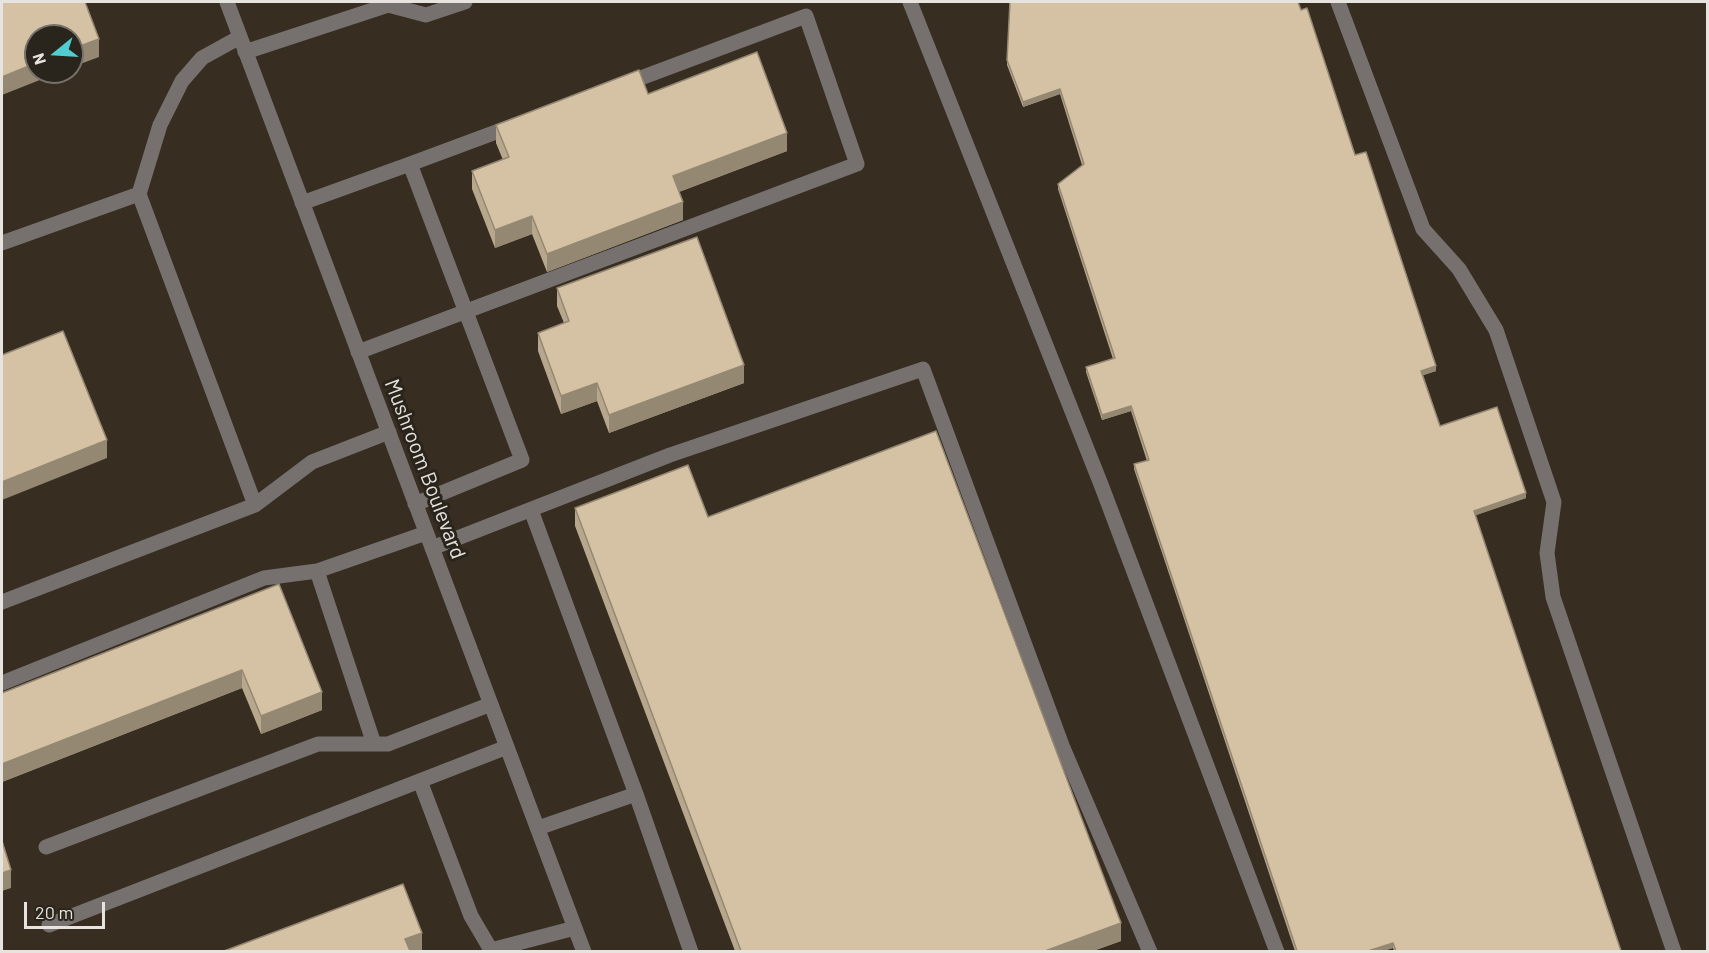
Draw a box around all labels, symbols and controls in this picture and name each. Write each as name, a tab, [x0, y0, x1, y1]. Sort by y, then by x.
north arrow	[24, 24, 84, 84]
text: N	[28, 51, 49, 67]
street label: Mushroom Boulevard	[379, 375, 471, 563]
scale bar	[27, 890, 108, 928]
text: 20 m	[35, 901, 73, 923]

